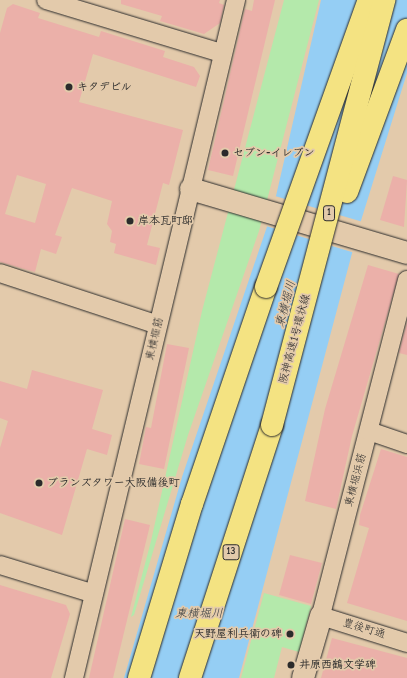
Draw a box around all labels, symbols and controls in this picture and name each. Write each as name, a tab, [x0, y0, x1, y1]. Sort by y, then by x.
place label: キタデビル	[77, 80, 132, 94]
marker: キタデビル	[64, 82, 74, 92]
place label: セブン-イレブン	[233, 146, 314, 160]
marker: セブン-イレブン	[220, 148, 230, 158]
road number: 1	[323, 205, 335, 221]
place label: 岸本瓦町邸	[138, 214, 193, 228]
marker: 岸本瓦町邸	[125, 216, 135, 226]
water label: 東横堀川	[273, 279, 299, 329]
street label: 阪神高速1号環状線	[277, 293, 313, 385]
street label: 東横堀筋	[144, 316, 166, 362]
street label: 東横堀浜筋	[343, 452, 369, 508]
place label: ブランズタワー大阪備後町	[47, 476, 179, 490]
marker: ブランズタワー大阪備後町	[34, 478, 44, 488]
road number: 13	[222, 544, 240, 560]
water label: 東横堀川	[175, 607, 223, 621]
street label: 豊後町通	[341, 616, 387, 642]
place label: 天野屋利兵衛の碑	[194, 627, 282, 641]
marker: 天野屋利兵衛の碑	[285, 629, 295, 639]
place label: 井原西鶴文学碑	[299, 658, 376, 672]
marker: 井原西鶴文学碑	[286, 660, 296, 670]

